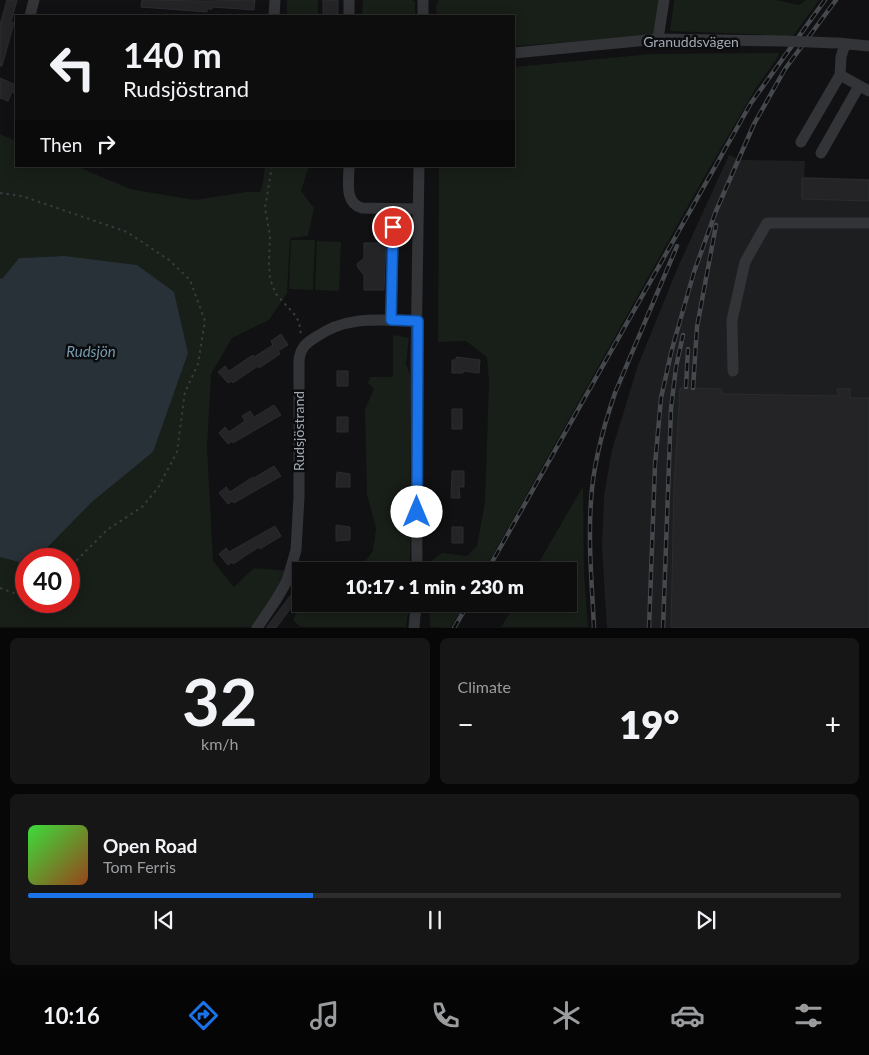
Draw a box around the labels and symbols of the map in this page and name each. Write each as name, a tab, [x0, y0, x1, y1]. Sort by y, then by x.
street label: Granuddsvägen	[643, 33, 739, 50]
pin	[372, 206, 414, 248]
water label: Rudsjön	[66, 342, 116, 360]
street label: Rudsjöstrand	[290, 391, 307, 471]
position arrow	[390, 485, 442, 537]
speed limit sign: 40	[15, 548, 80, 613]

